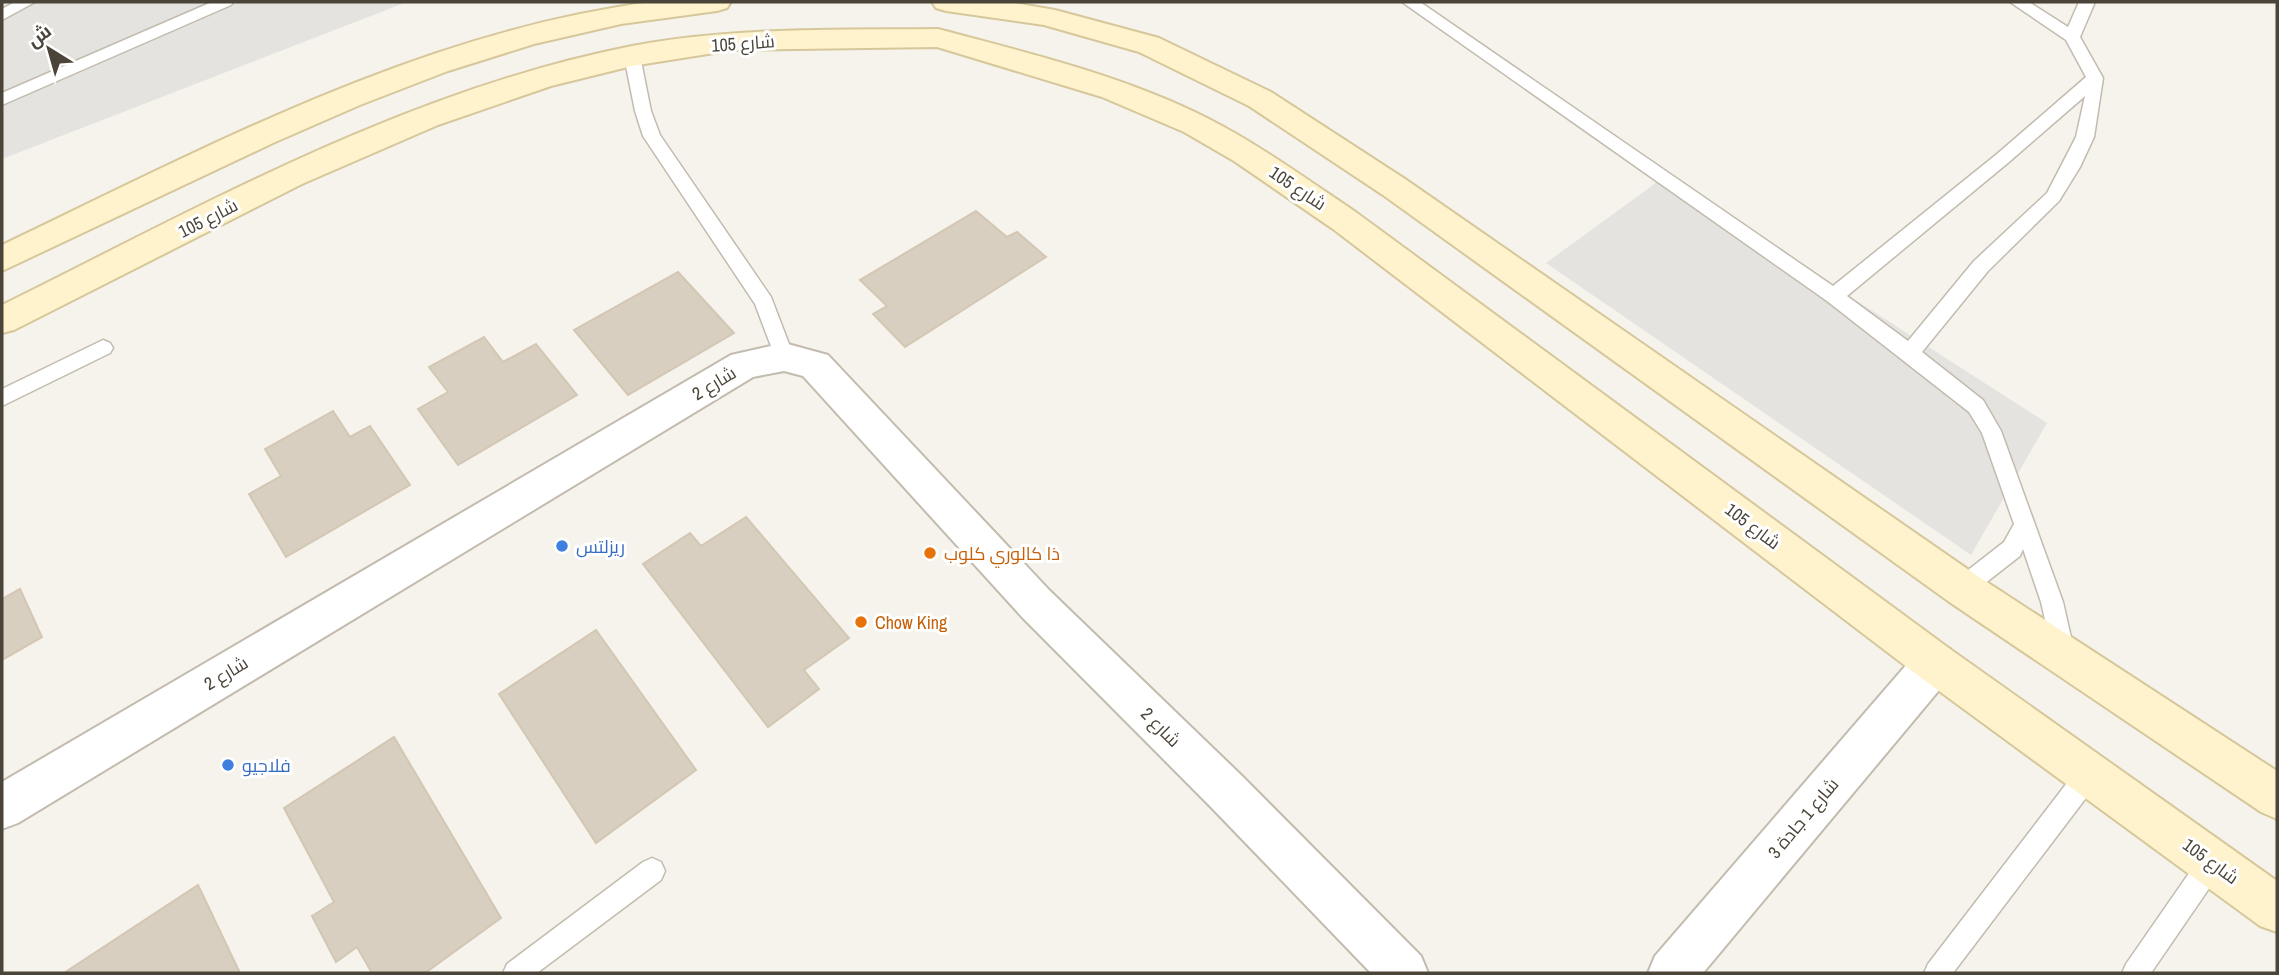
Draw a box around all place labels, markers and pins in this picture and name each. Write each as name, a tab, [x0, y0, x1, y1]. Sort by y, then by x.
place label: ريزلتس	[576, 534, 625, 559]
marker: ريزلتس	[554, 538, 570, 554]
place label: ذا كالوري كلوب	[944, 541, 1060, 568]
marker: ذا كالوري كلوب	[922, 545, 938, 561]
place label: Chow King	[875, 610, 948, 635]
marker: Chow King	[853, 614, 869, 630]
place label: فلاجيو	[242, 753, 291, 778]
marker: فلاجيو	[220, 757, 236, 773]

